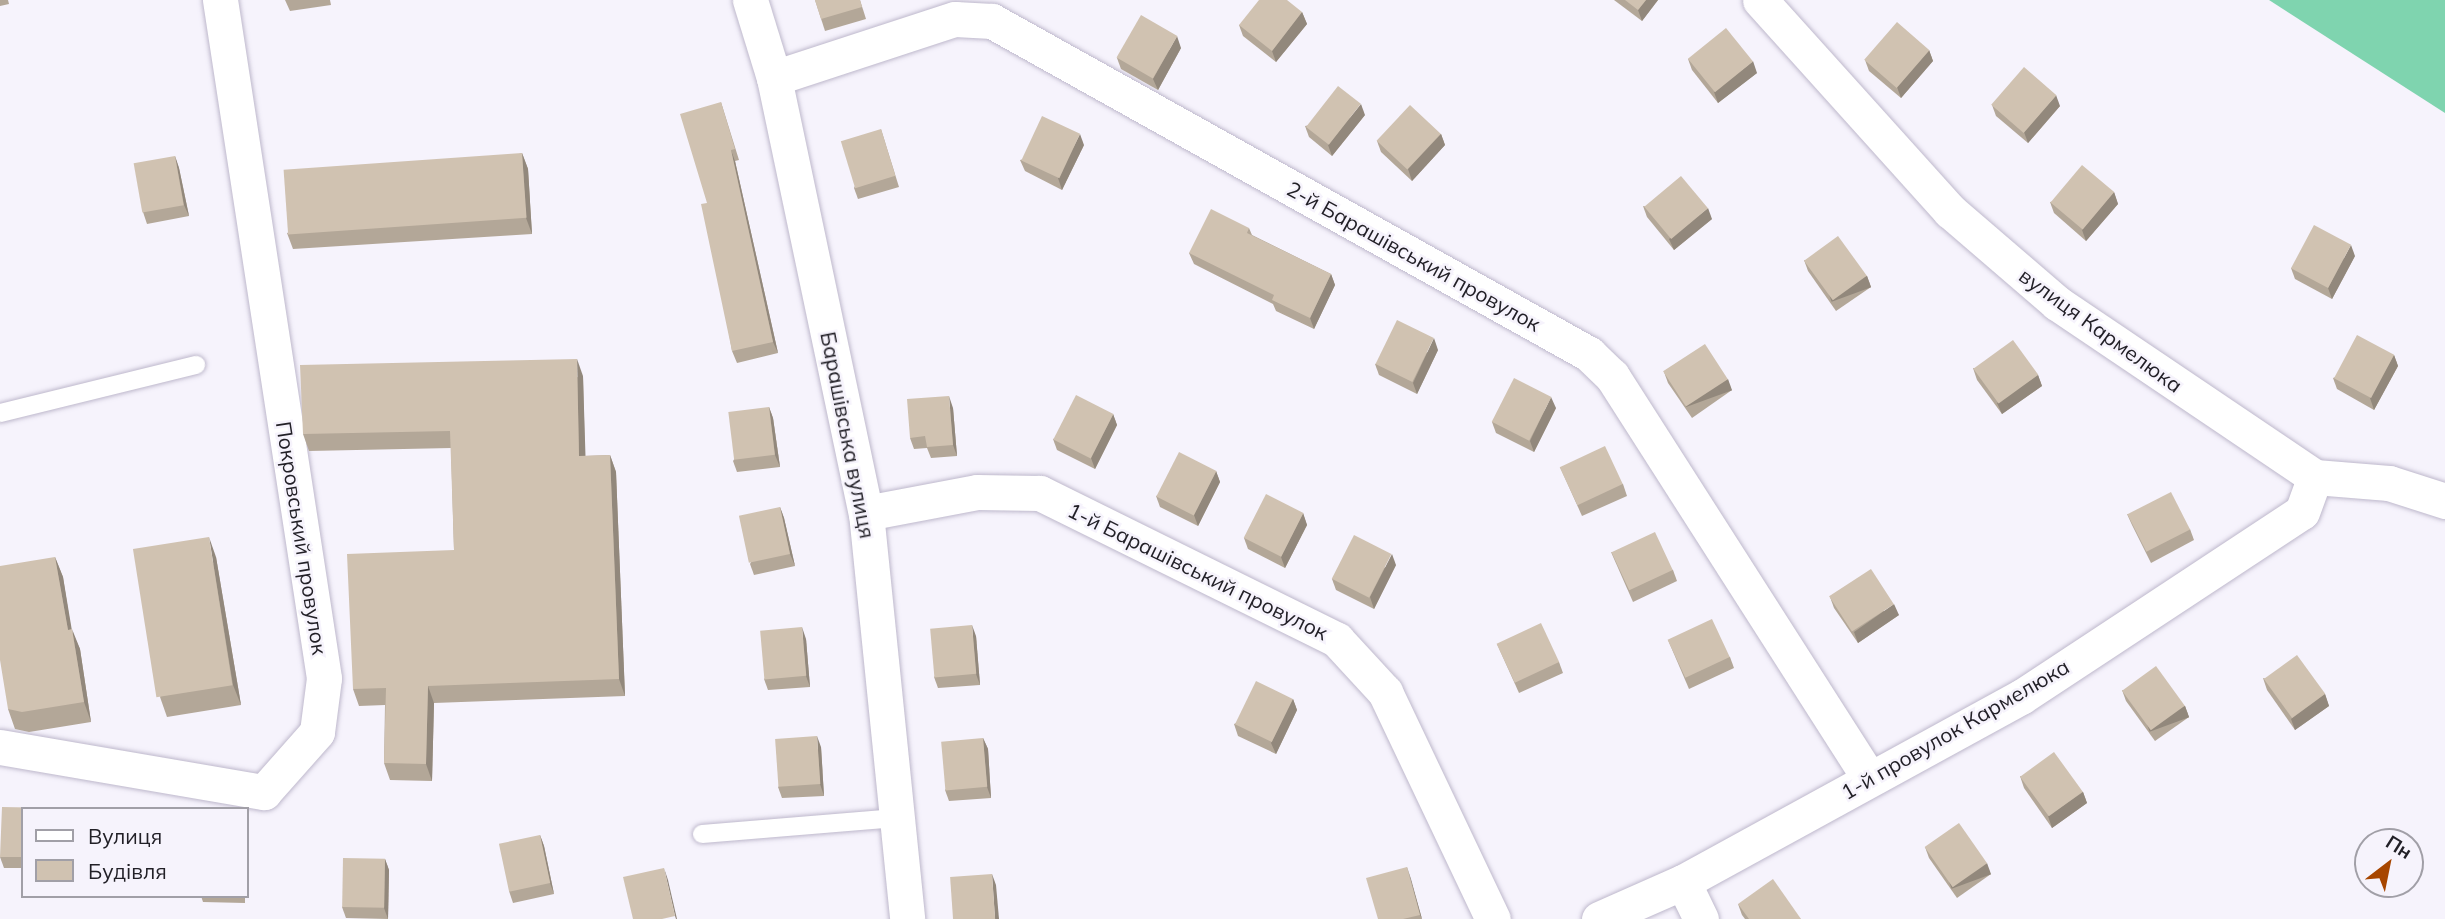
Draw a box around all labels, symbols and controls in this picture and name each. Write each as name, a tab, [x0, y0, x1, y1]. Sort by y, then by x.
street label: 2-й Барашівський провулок	[1283, 176, 1545, 336]
street label: вулиця Кармелюка	[2015, 262, 2187, 398]
street label: Барашівська вулиця	[816, 329, 880, 541]
street label: Покровський провулок	[271, 419, 333, 657]
street label: 1-й Барашівський провулок	[1064, 497, 1332, 645]
street label: 1-й провулок Кармелюка	[1837, 653, 2073, 805]
legend	[21, 807, 248, 898]
text: Вулиця	[88, 823, 162, 849]
north arrow	[2354, 828, 2424, 898]
text: Пн	[2381, 830, 2417, 864]
text: Будівля	[88, 858, 167, 884]

